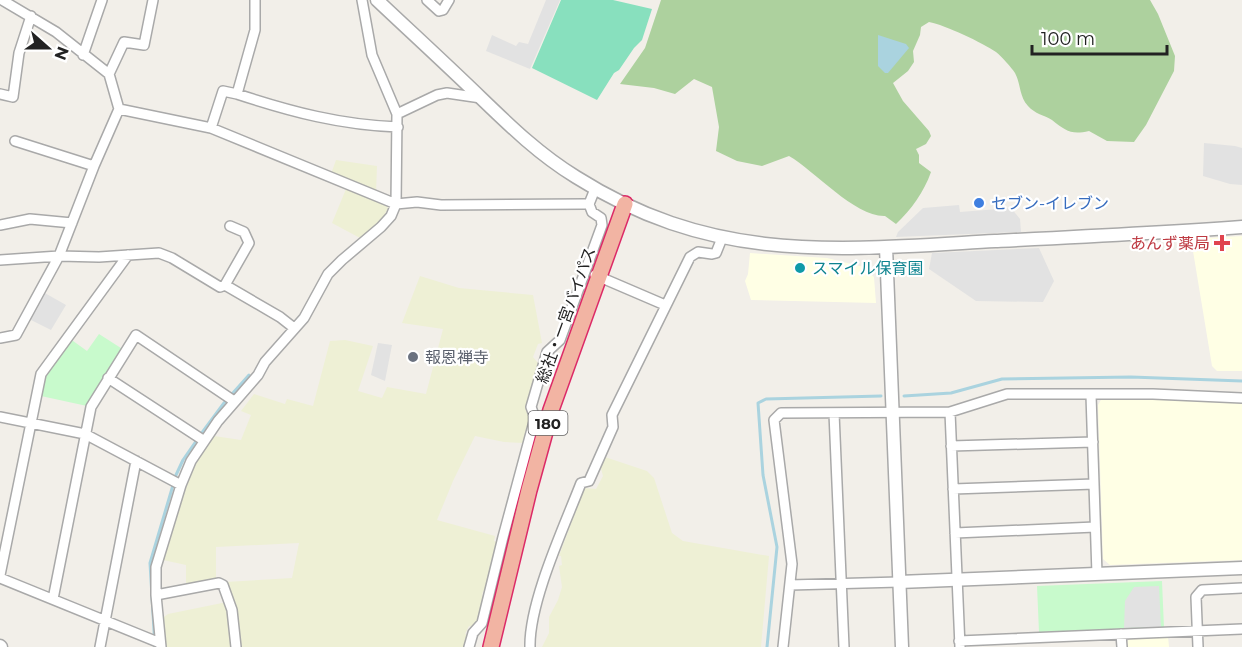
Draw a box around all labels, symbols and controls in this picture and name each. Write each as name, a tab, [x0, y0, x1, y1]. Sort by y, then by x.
north arrow	[18, 18, 78, 78]
scale bar	[1032, 18, 1167, 56]
text: 100 m	[1041, 28, 1095, 50]
text: N	[50, 44, 73, 63]
place label: セブン-イレブン	[991, 194, 1109, 213]
marker: セブン-イレブン	[972, 196, 986, 210]
place label: あんず薬局	[1130, 234, 1210, 253]
marker: あんず薬局	[1215, 236, 1229, 250]
street label: 総社・一宮バイパス	[533, 244, 599, 386]
place label: スマイル保育園	[812, 259, 924, 278]
marker: スマイル保育園	[793, 261, 807, 275]
place label: 報恩禅寺	[425, 348, 489, 367]
marker: 報恩禅寺	[406, 350, 420, 364]
road number: 180	[528, 411, 568, 435]

